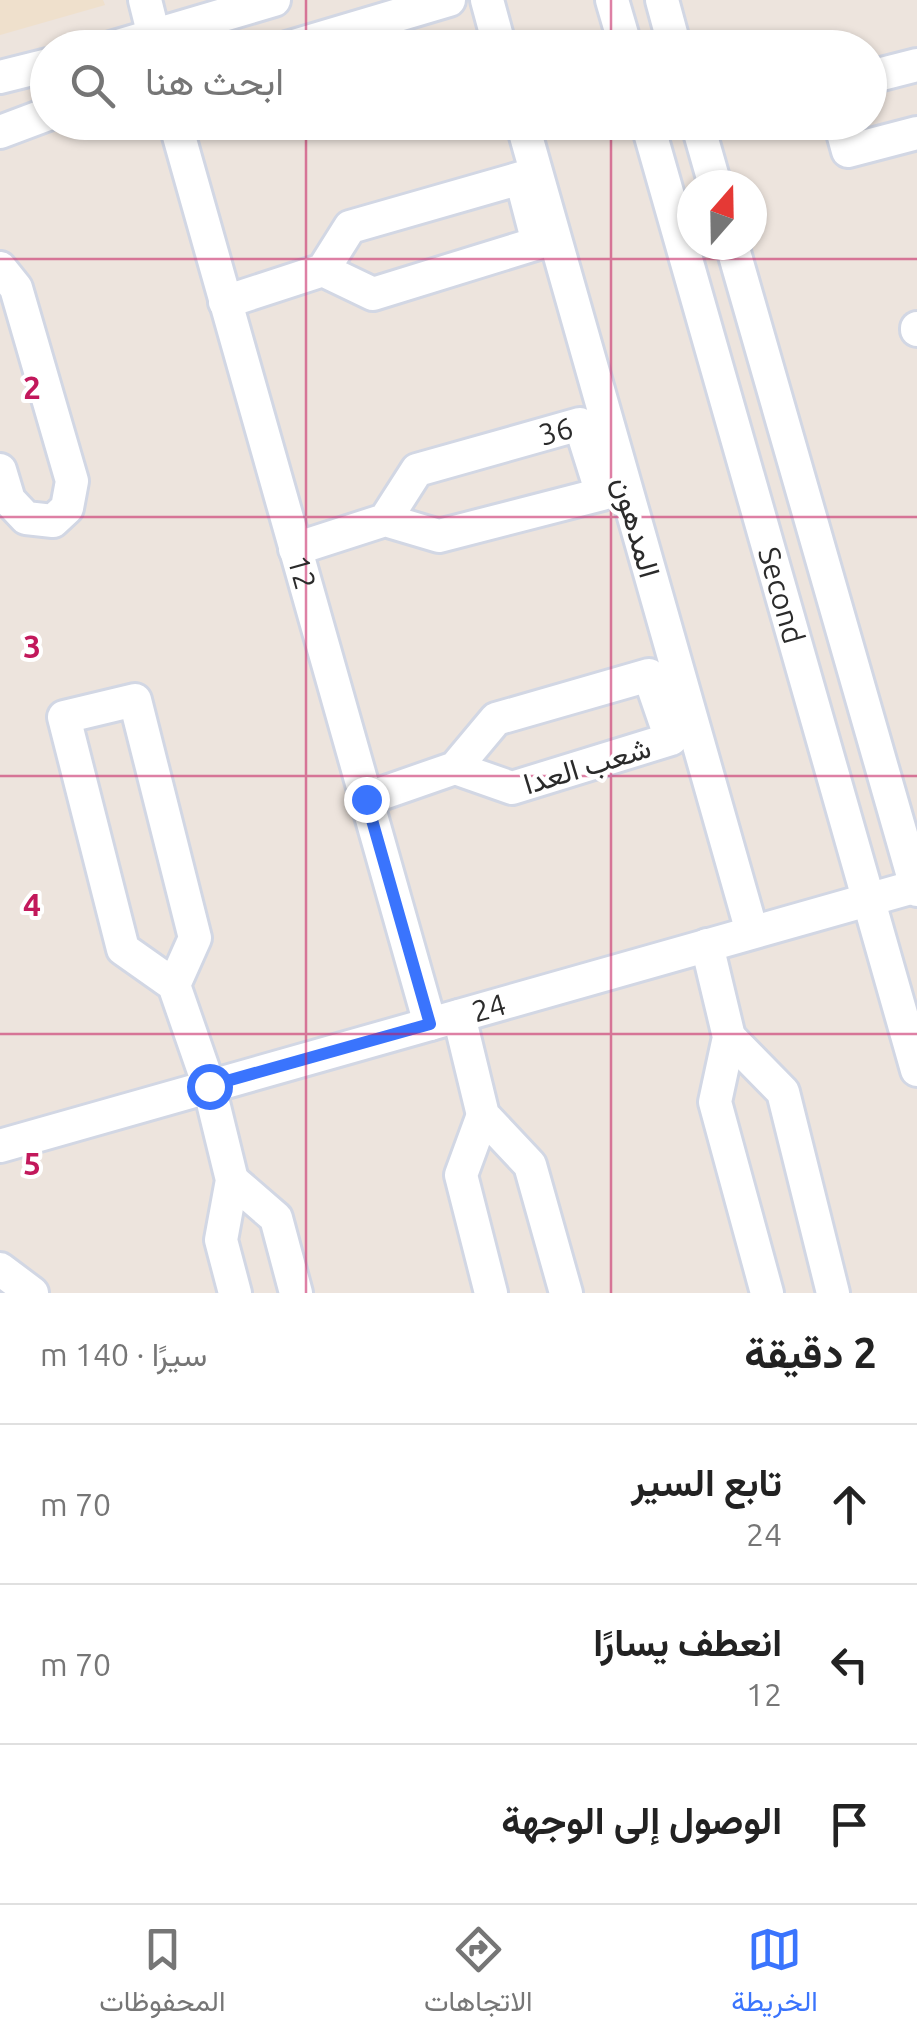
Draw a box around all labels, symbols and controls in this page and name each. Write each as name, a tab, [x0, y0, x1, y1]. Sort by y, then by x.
search box	[30, 30, 887, 140]
icon: search	[65, 58, 120, 113]
text: ابحث هنا	[145, 60, 284, 102]
north arrow	[677, 170, 767, 260]
text: 2	[23, 369, 41, 405]
street label: 36	[535, 410, 577, 452]
street label: المدهون	[605, 473, 668, 582]
street label: Second	[752, 543, 812, 647]
street label: 12	[281, 551, 323, 593]
text: 3	[23, 628, 41, 664]
street label: شعب العدا	[519, 730, 655, 801]
route end	[344, 777, 390, 823]
text: 4	[23, 886, 41, 922]
street label: 24	[468, 986, 510, 1028]
route start	[187, 1064, 233, 1110]
text: 5	[23, 1145, 41, 1181]
text: 2 دقيقة	[744, 1329, 877, 1376]
text: سيرًا · 140 m	[40, 1336, 207, 1372]
text: تابع السير	[631, 1461, 782, 1503]
icon: ahead	[822, 1477, 877, 1532]
text: 70 m	[40, 1486, 111, 1522]
text: 24	[746, 1516, 782, 1552]
text: انعطف يسارًا	[593, 1621, 782, 1663]
icon: left	[822, 1637, 877, 1692]
text: 70 m	[40, 1646, 111, 1682]
text: 12	[746, 1676, 782, 1712]
icon: arrive	[822, 1797, 877, 1852]
text: الوصول إلى الوجهة	[501, 1799, 782, 1841]
tab: المحفوظات	[99, 1922, 225, 2026]
tab: الاتجاهات	[424, 1922, 533, 2026]
tab: الخريطة	[731, 1922, 818, 2026]

